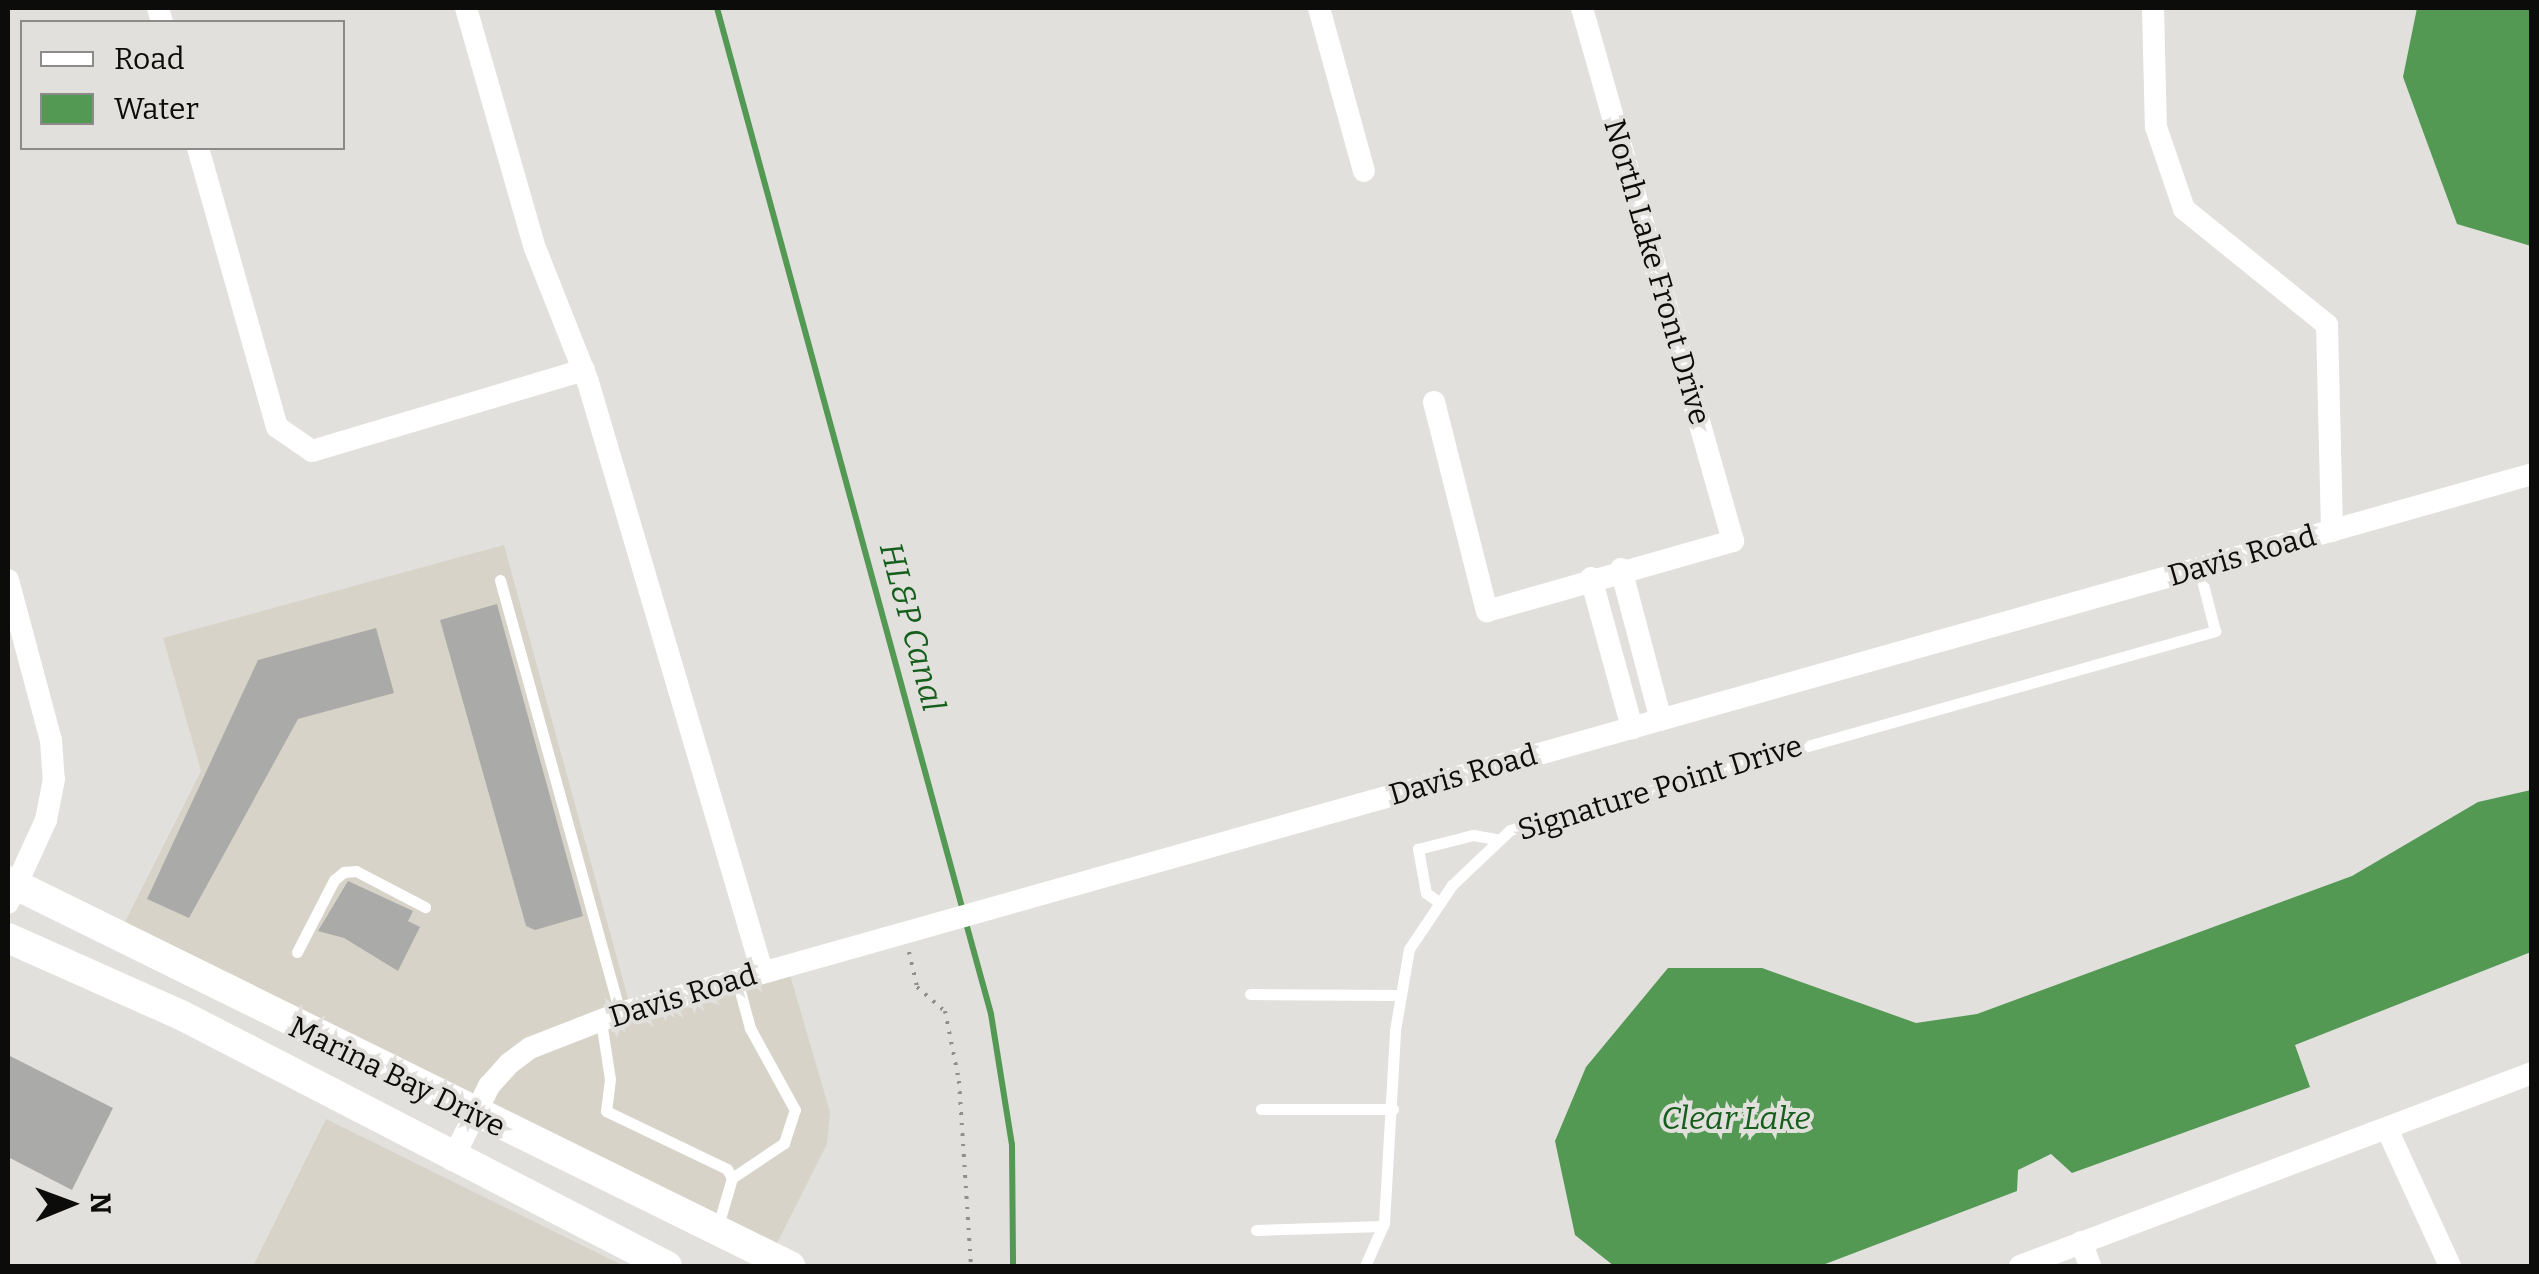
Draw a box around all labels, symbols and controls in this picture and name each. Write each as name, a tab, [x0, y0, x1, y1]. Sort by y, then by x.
legend	[20, 20, 345, 150]
text: Road	[114, 41, 185, 77]
text: Water	[114, 91, 199, 127]
street label: North Lake Front Drive	[1596, 115, 1718, 429]
street label: Davis Road	[2164, 518, 2320, 594]
water label: HL&P Canal	[871, 539, 953, 715]
street label: Signature Point Drive	[1513, 728, 1807, 848]
street label: Davis Road	[1385, 737, 1541, 813]
street label: Davis Road	[605, 957, 761, 1035]
street label: Marina Bay Drive	[283, 1009, 511, 1145]
water label: Clear Lake	[1661, 1099, 1811, 1137]
north arrow	[20, 1154, 120, 1254]
text: N	[84, 1192, 117, 1215]

